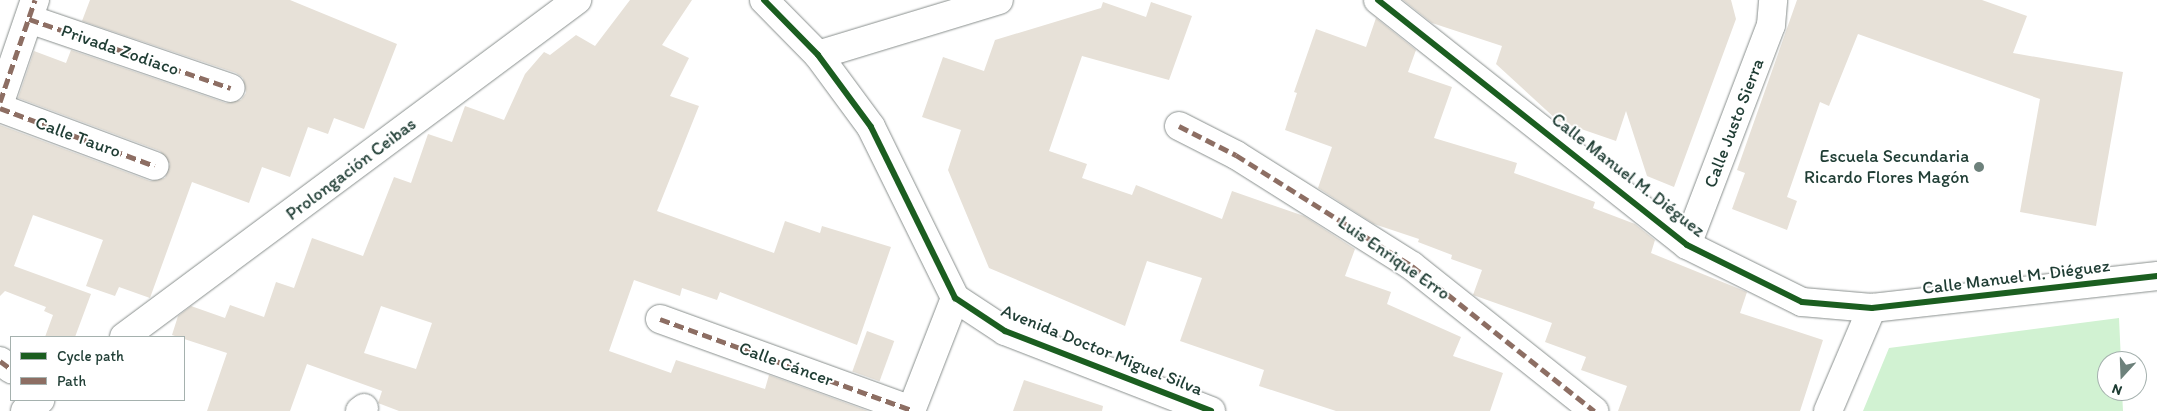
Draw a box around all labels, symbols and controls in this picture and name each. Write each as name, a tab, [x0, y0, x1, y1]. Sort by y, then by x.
street label: Privada Zodiaco	[58, 20, 182, 80]
street label: Calle Justo Sierra	[1699, 55, 1769, 191]
street label: Calle Manuel M. Diéguez	[1547, 108, 1709, 242]
street label: Calle Tauro	[33, 112, 123, 162]
street label: Prolongación Ceibas	[282, 113, 420, 225]
place label: Escuela Secundaria Ricardo Flores Magón	[1804, 146, 1969, 188]
marker: Escuela Secundaria Ricardo Flores Magón	[1973, 161, 1985, 173]
street label: Luis Enrique Erro	[1334, 211, 1454, 305]
street label: Calle Manuel M. Diéguez	[1921, 255, 2111, 299]
street label: Avenida Doctor Miguel Silva	[998, 300, 1206, 400]
legend	[10, 336, 185, 401]
street label: Calle Cáncer	[736, 337, 836, 391]
text: Cycle path	[57, 347, 124, 365]
north arrow	[2097, 351, 2147, 401]
text: Path	[57, 372, 86, 390]
text: N	[2110, 380, 2124, 399]

